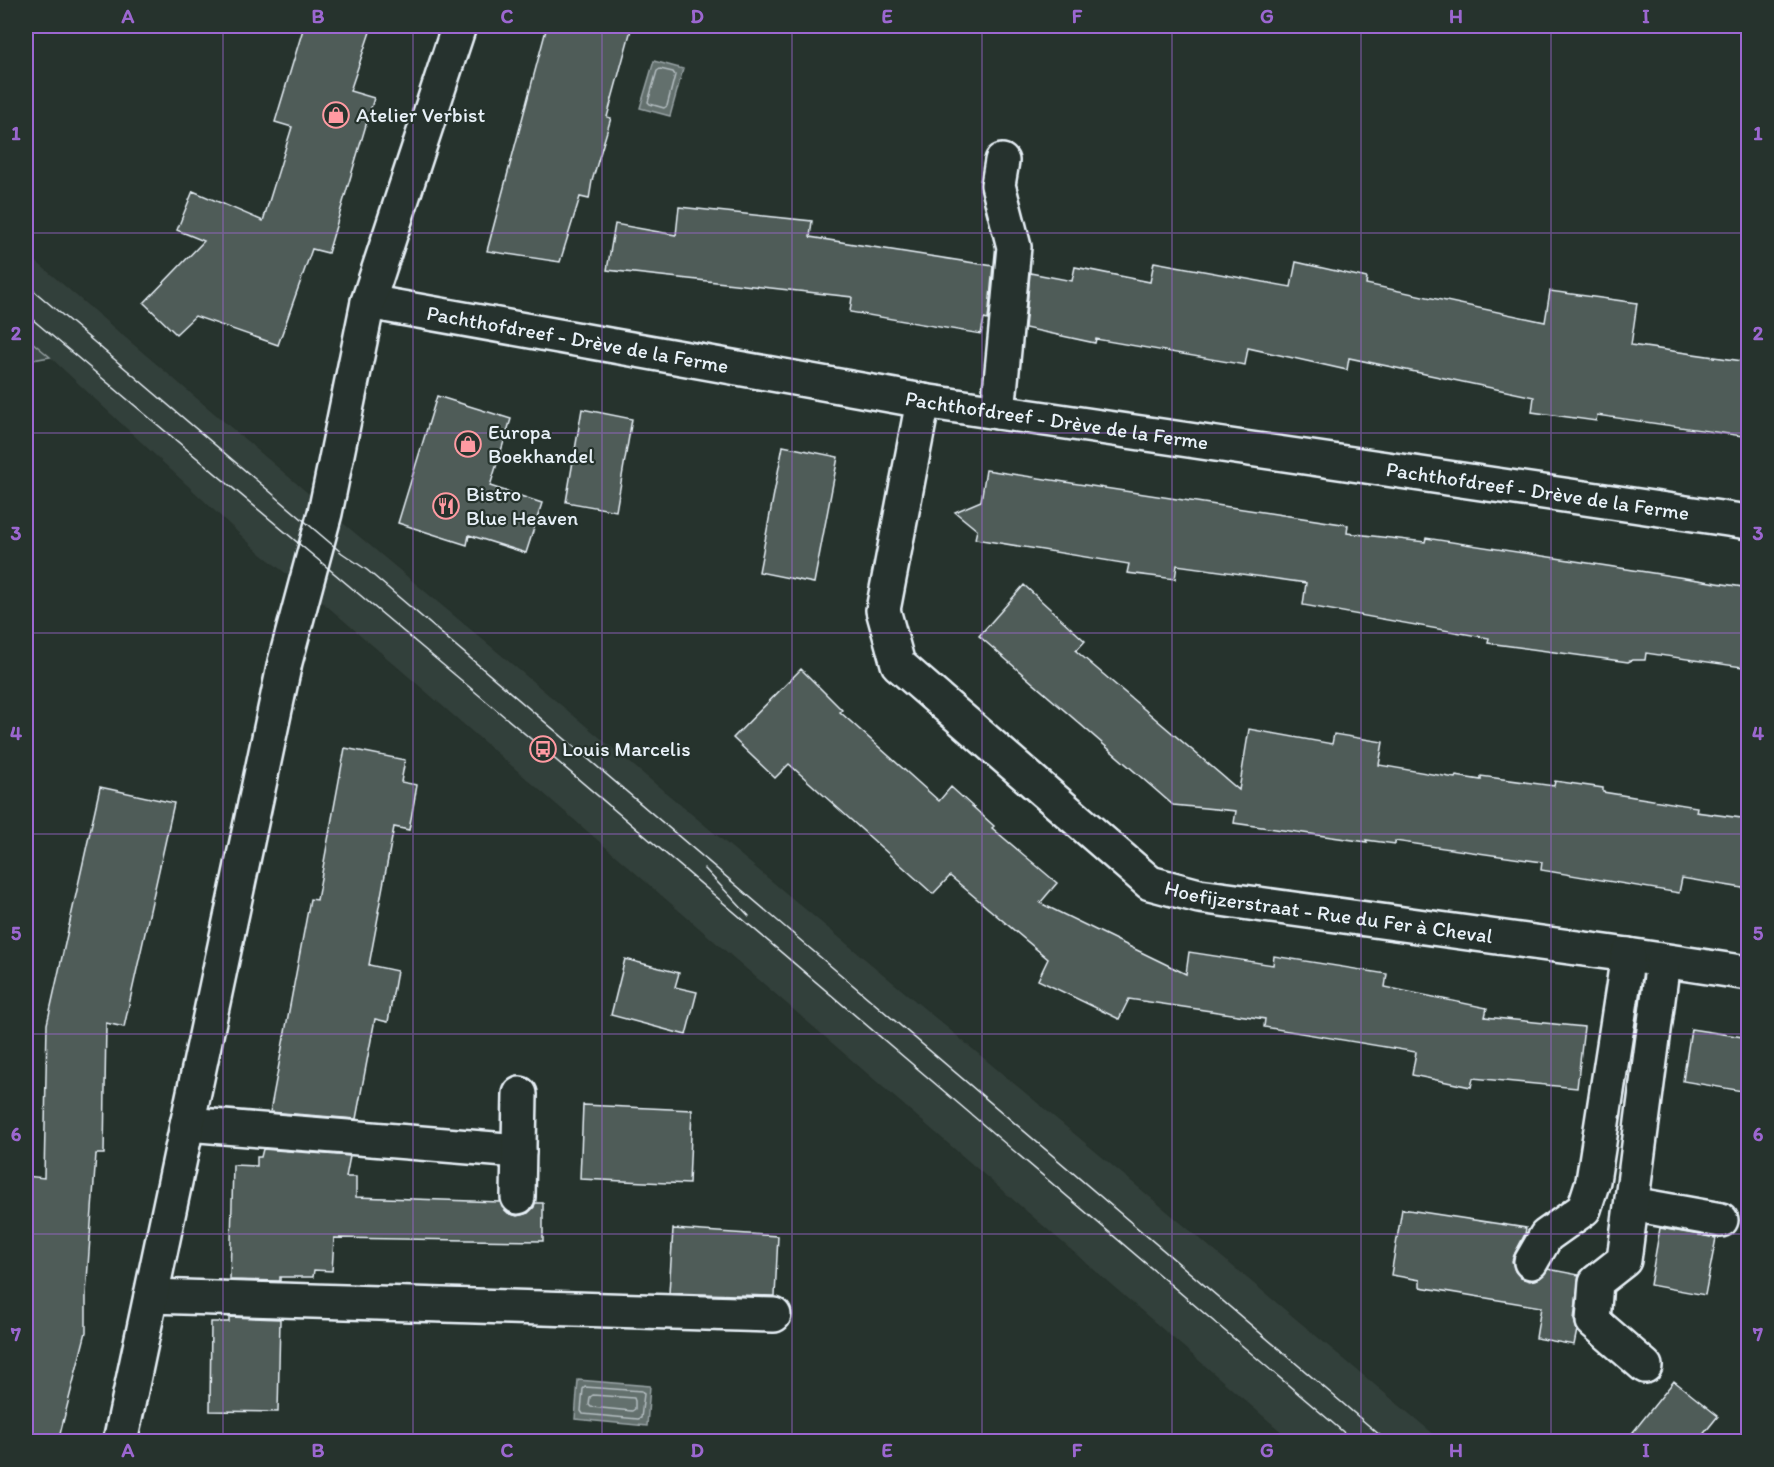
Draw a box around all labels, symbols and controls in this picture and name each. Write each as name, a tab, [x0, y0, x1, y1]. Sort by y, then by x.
text: A	[121, 4, 135, 28]
text: B	[312, 4, 325, 28]
text: C	[501, 4, 514, 28]
text: D	[690, 4, 704, 28]
text: E	[881, 4, 893, 28]
text: F	[1072, 4, 1083, 28]
text: G	[1260, 4, 1274, 28]
text: H	[1449, 4, 1463, 28]
text: I	[1642, 4, 1650, 28]
shop icon: Atelier Verbist	[321, 100, 351, 130]
place label: Atelier Verbist	[356, 102, 485, 127]
text: 1	[11, 121, 21, 145]
text: 1	[1753, 121, 1763, 145]
street label: Pachthofdreef - Drève de la Ferme	[425, 300, 731, 378]
text: 2	[11, 321, 22, 345]
text: 2	[1753, 321, 1764, 345]
street label: Pachthofdreef - Drève de la Ferme	[903, 385, 1210, 455]
place label: Europa Boekhandel	[488, 419, 594, 468]
shop icon: Europa Boekhandel	[453, 429, 483, 459]
street label: Pachthofdreef - Drève de la Ferme	[1384, 456, 1691, 525]
place label: Bistro Blue Heaven	[466, 481, 578, 530]
restaurant icon: Bistro Blue Heaven	[431, 491, 461, 521]
text: 3	[11, 521, 22, 545]
text: 3	[1753, 521, 1764, 545]
text: 4	[10, 721, 22, 745]
text: 4	[1752, 721, 1764, 745]
bus stop icon: Louis Marcelis	[528, 734, 558, 764]
place label: Louis Marcelis	[562, 736, 690, 761]
street label: Hoefijzerstraat - Rue du Fer à Cheval	[1162, 874, 1494, 948]
text: 5	[11, 921, 22, 945]
text: 5	[1753, 921, 1764, 945]
text: 6	[11, 1122, 22, 1146]
text: 6	[1753, 1122, 1764, 1146]
text: 7	[10, 1322, 21, 1346]
text: 7	[1752, 1322, 1763, 1346]
text: A	[121, 1438, 135, 1462]
text: B	[312, 1438, 325, 1462]
text: C	[501, 1438, 514, 1462]
text: D	[690, 1438, 704, 1462]
text: E	[881, 1438, 893, 1462]
text: F	[1072, 1438, 1083, 1462]
text: G	[1260, 1438, 1274, 1462]
text: H	[1449, 1438, 1463, 1462]
text: I	[1642, 1438, 1650, 1462]

